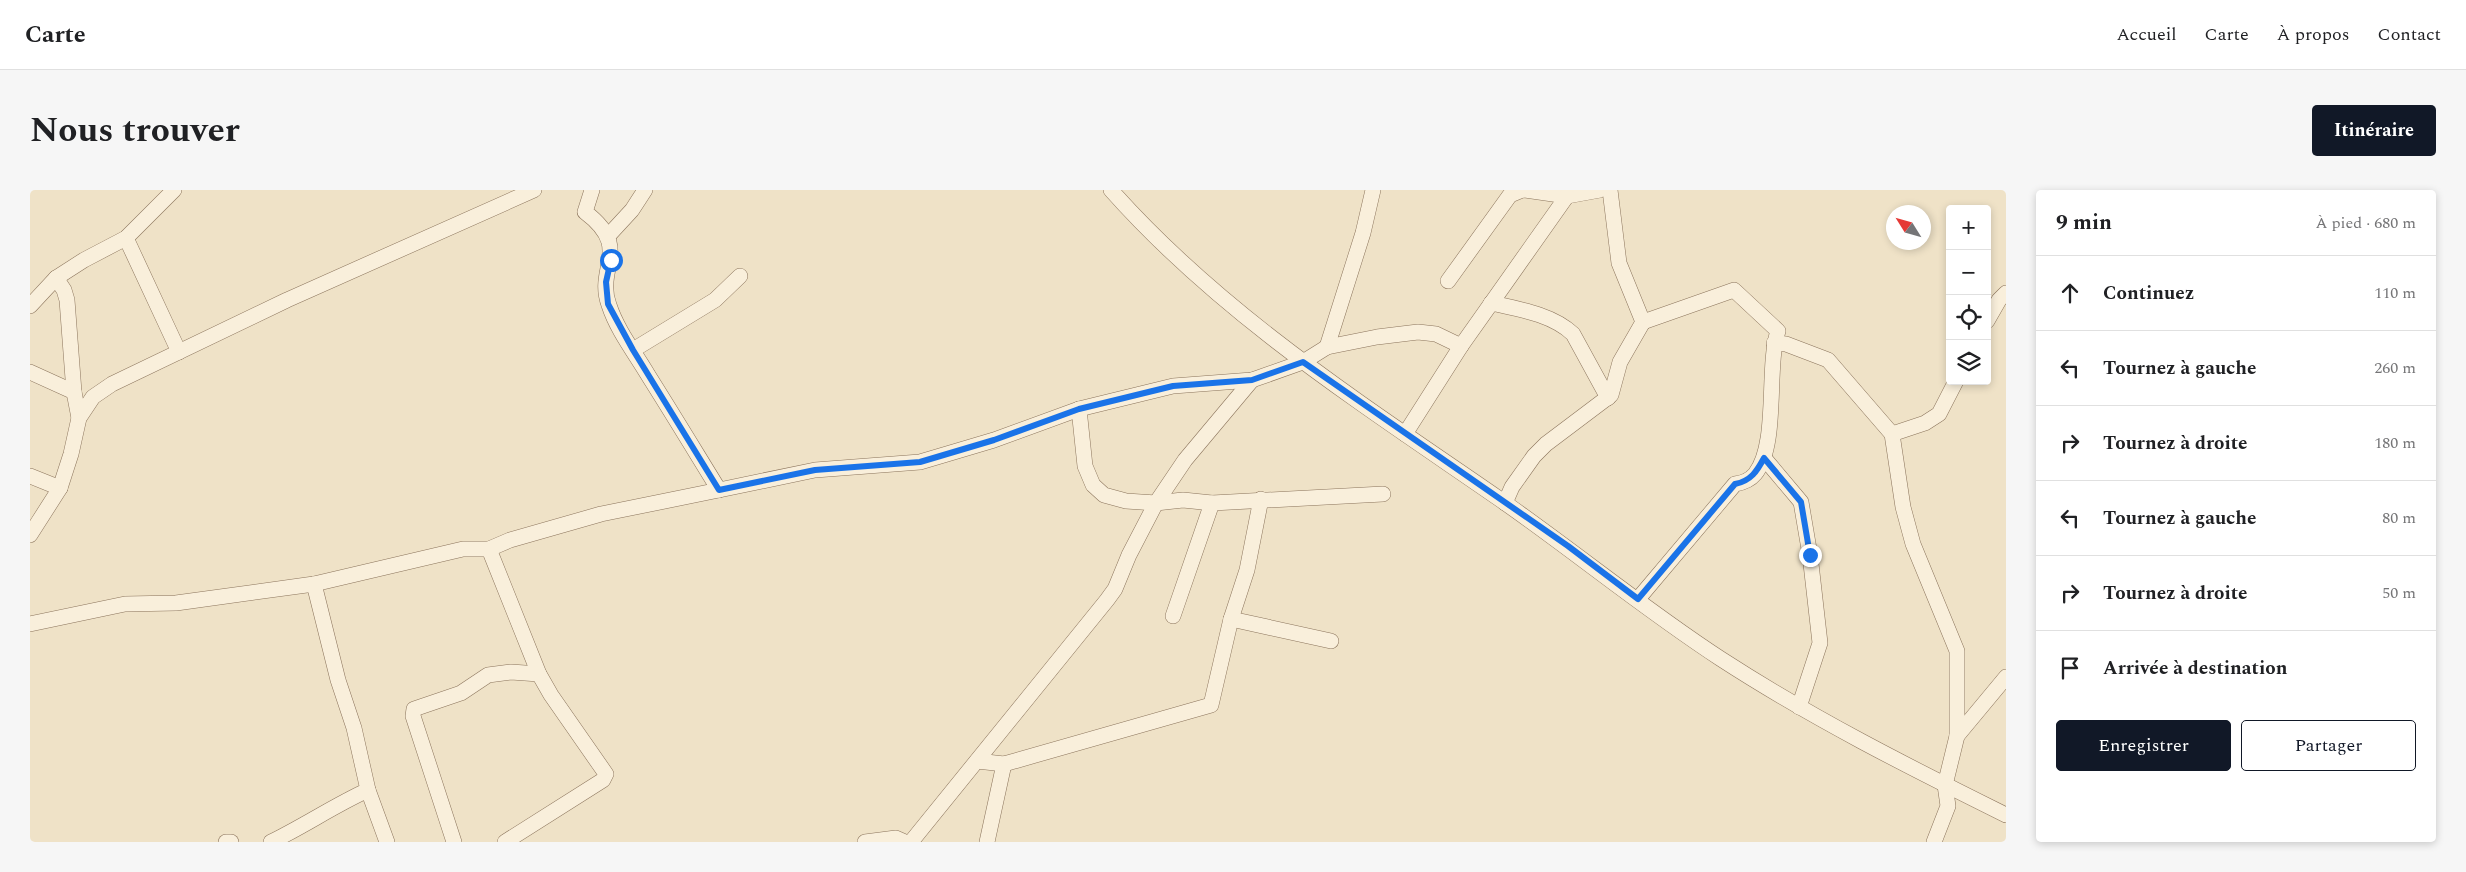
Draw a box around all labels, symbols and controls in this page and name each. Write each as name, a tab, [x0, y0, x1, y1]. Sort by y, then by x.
text: Carte	[25, 17, 86, 53]
text: Accueil	[2116, 21, 2177, 48]
text: Carte	[2205, 21, 2249, 48]
text: À propos	[2277, 21, 2350, 48]
text: Contact	[2378, 21, 2441, 48]
text: Nous trouver	[30, 104, 240, 157]
button: Itinéraire	[2312, 105, 2436, 156]
north arrow	[1886, 205, 1931, 250]
map controls	[1946, 205, 1991, 385]
button: +	[1946, 205, 1991, 250]
text: 9 min	[2056, 207, 2112, 239]
text: À pied · 680 m	[2315, 211, 2416, 235]
route start	[600, 249, 623, 272]
button: −	[1946, 250, 1991, 295]
icon: ahead	[2056, 279, 2084, 307]
text: Continuez	[2103, 279, 2194, 308]
text: 110 m	[2374, 281, 2416, 305]
button: locate	[1946, 295, 1991, 340]
button: layers	[1946, 340, 1991, 385]
icon: left	[2056, 354, 2084, 382]
text: Tournez à gauche	[2103, 354, 2256, 383]
text: 260 m	[2374, 356, 2416, 380]
icon: right	[2056, 429, 2084, 457]
text: Tournez à droite	[2103, 429, 2247, 458]
text: 180 m	[2374, 431, 2416, 455]
icon: left	[2056, 504, 2084, 532]
text: Tournez à gauche	[2103, 504, 2256, 533]
text: 80 m	[2382, 506, 2416, 530]
route end	[1799, 544, 1822, 567]
icon: right	[2056, 579, 2084, 607]
text: Tournez à droite	[2103, 579, 2247, 608]
text: 50 m	[2382, 581, 2416, 605]
icon: arrive	[2056, 654, 2084, 682]
text: Arrivée à destination	[2103, 654, 2287, 683]
button: Enregistrer	[2056, 720, 2231, 771]
button: Partager	[2241, 720, 2416, 771]

